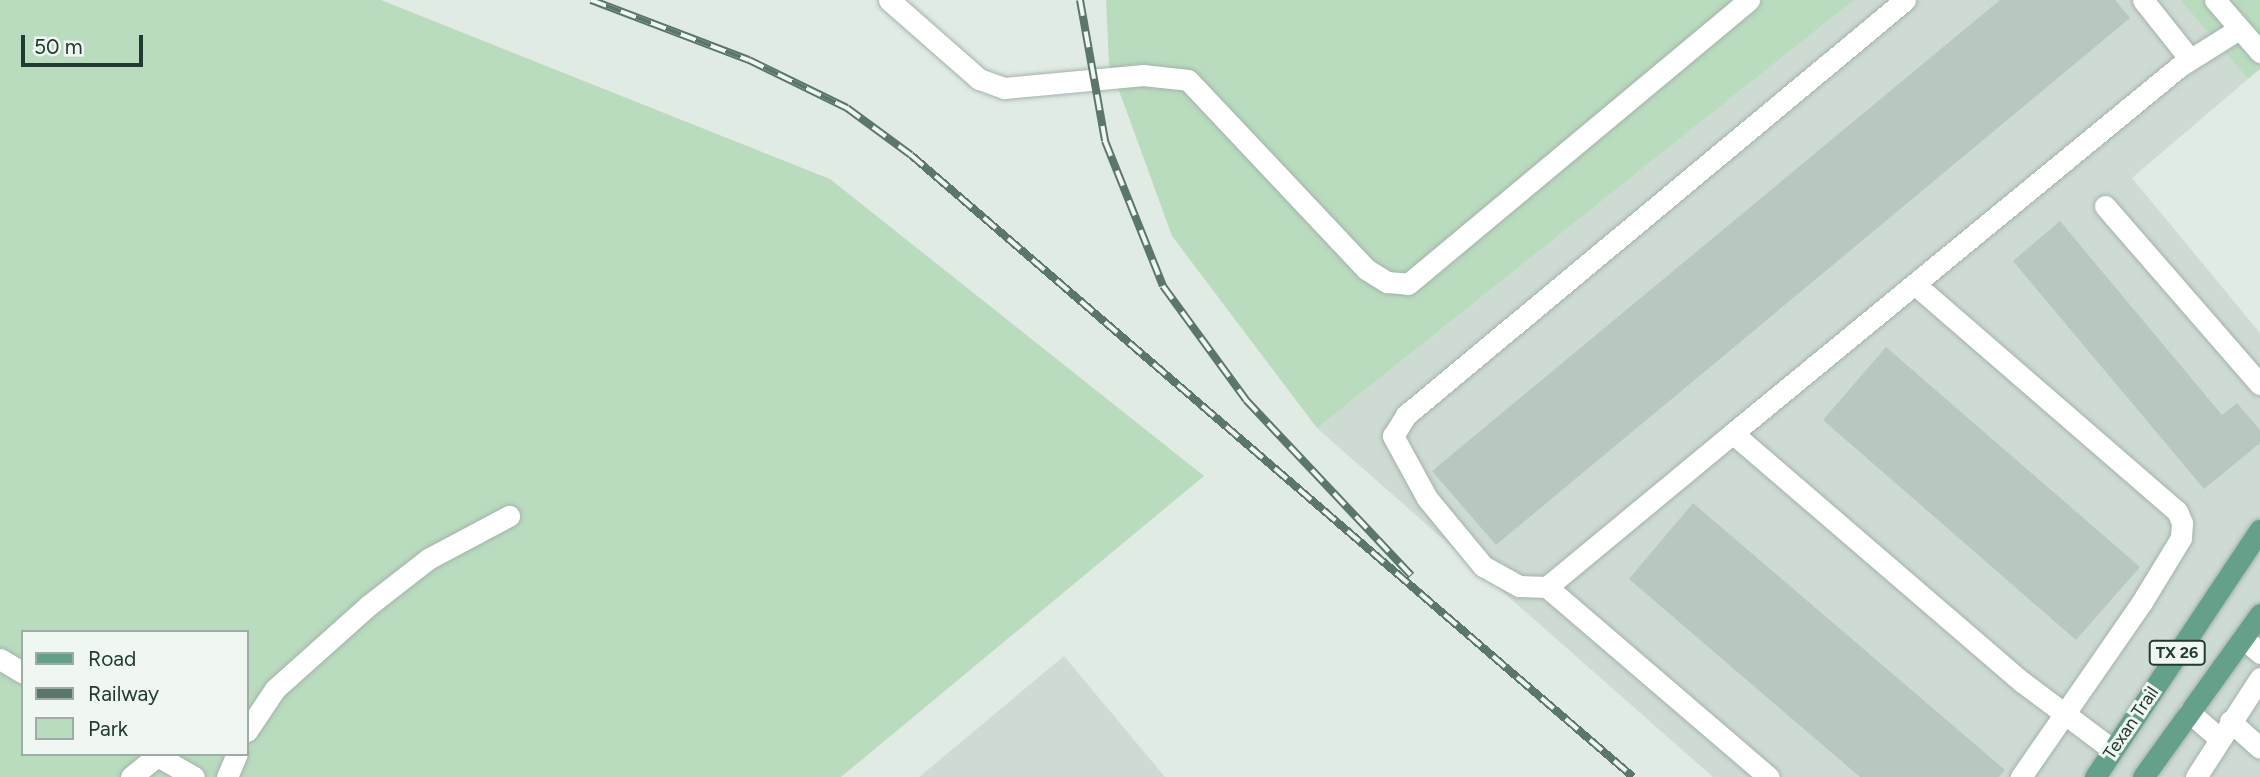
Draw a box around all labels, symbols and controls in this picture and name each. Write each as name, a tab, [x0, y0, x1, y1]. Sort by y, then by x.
scale bar	[24, 21, 147, 65]
text: 50 m	[34, 34, 83, 59]
legend	[21, 630, 248, 756]
road number: TX 26	[2147, 640, 2207, 666]
text: Road	[88, 646, 136, 671]
text: Railway	[88, 681, 159, 706]
street label: Texan Trail	[2099, 682, 2163, 764]
text: Park	[88, 716, 128, 741]

